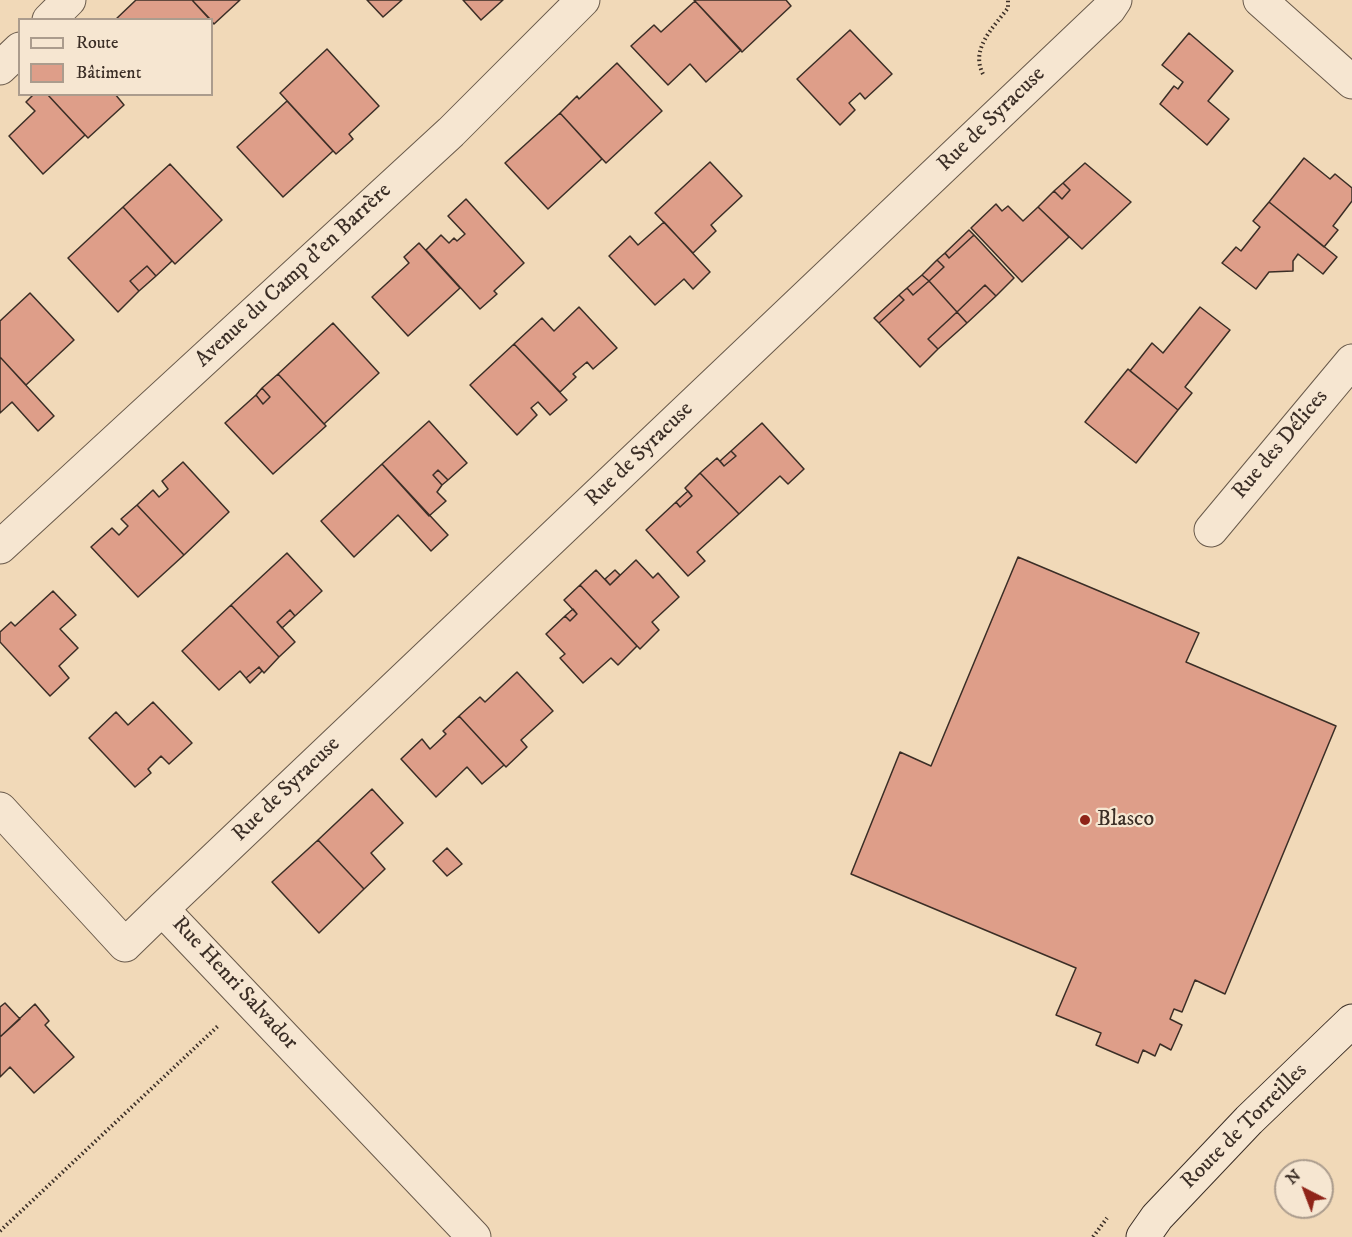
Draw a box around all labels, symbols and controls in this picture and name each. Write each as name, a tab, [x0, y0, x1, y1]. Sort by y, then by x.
legend	[18, 18, 213, 96]
text: Route	[76, 32, 119, 54]
text: Bâtiment	[76, 62, 141, 84]
street label: Rue de Syracuse	[933, 62, 1051, 178]
street label: Avenue du Camp d'en Barrère	[191, 178, 397, 374]
street label: Rue des Délices	[1228, 385, 1334, 505]
street label: Rue de Syracuse	[581, 397, 699, 513]
street label: Rue de Syracuse	[228, 732, 346, 848]
place label: Blasco	[1097, 807, 1154, 833]
marker: Blasco	[1078, 813, 1092, 827]
street label: Rue Henri Salvador	[166, 912, 302, 1056]
street label: Route de Torreilles	[1177, 1059, 1313, 1195]
north arrow	[1274, 1159, 1334, 1219]
text: N	[1282, 1165, 1305, 1189]

